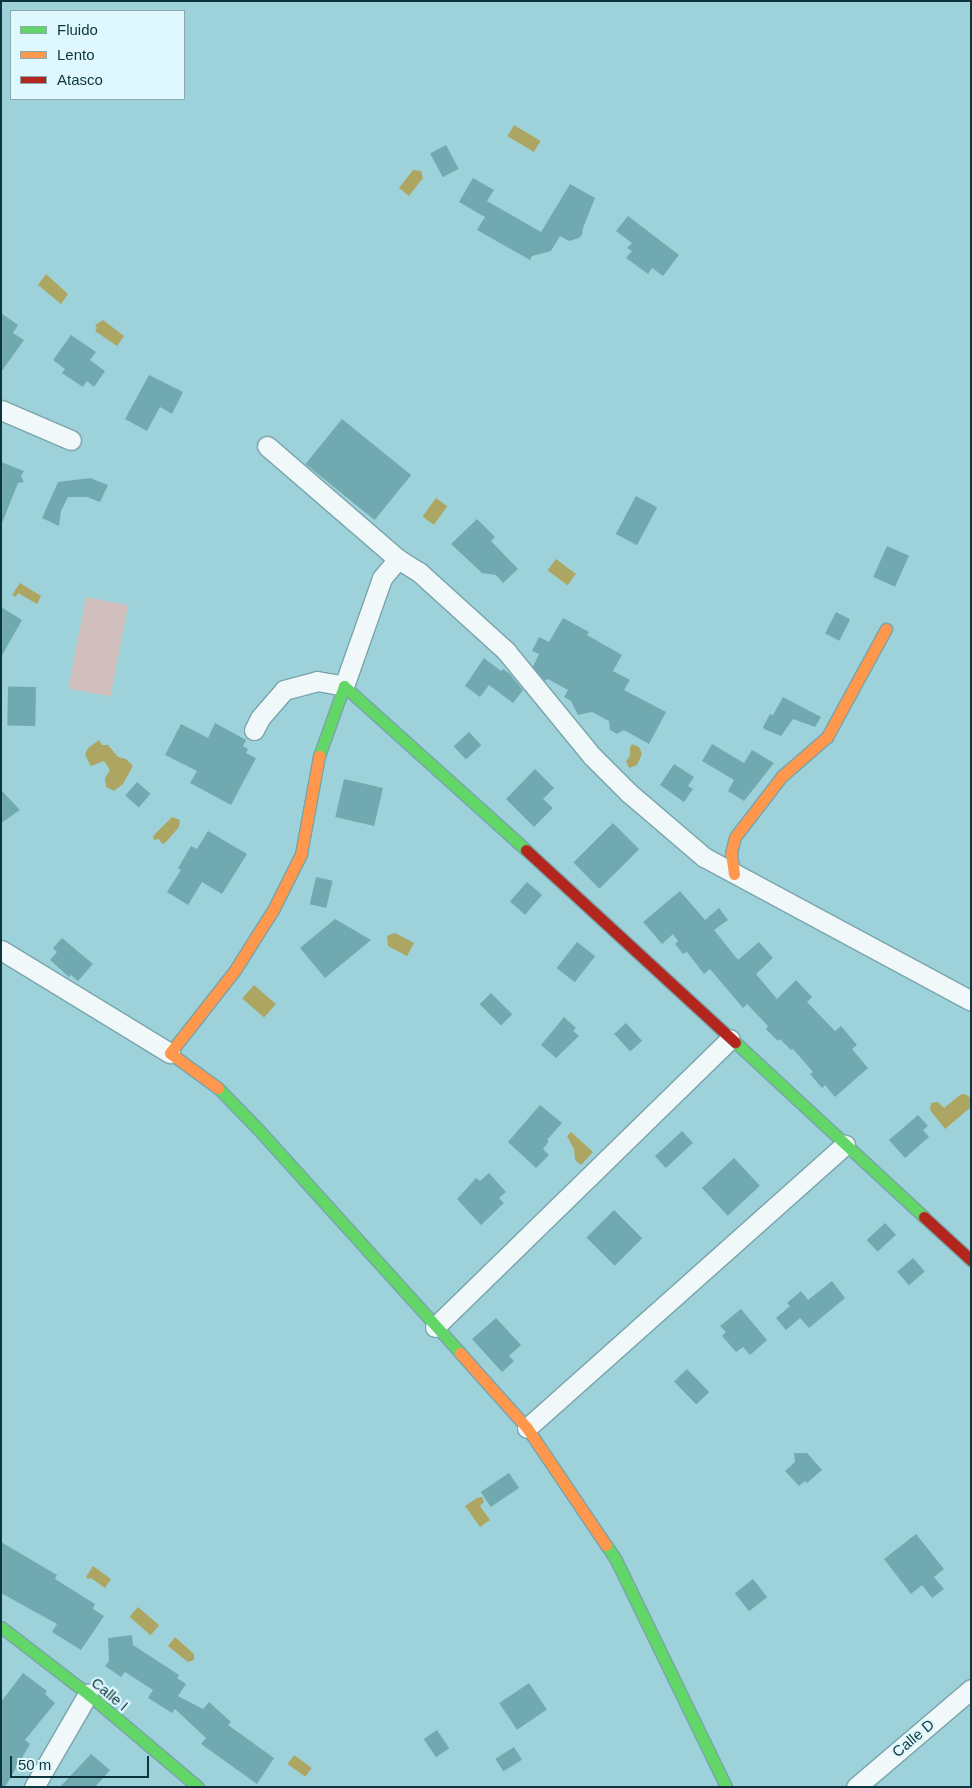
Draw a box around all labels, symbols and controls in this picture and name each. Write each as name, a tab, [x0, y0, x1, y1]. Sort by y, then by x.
legend	[10, 10, 185, 100]
text: Fluido	[57, 21, 98, 38]
text: Lento	[57, 46, 95, 63]
text: Atasco	[57, 71, 103, 88]
street label: Calle I	[88, 1673, 132, 1715]
street label: Calle D	[888, 1715, 938, 1761]
scale bar	[12, 1746, 151, 1778]
text: 50 m	[18, 1756, 51, 1773]

